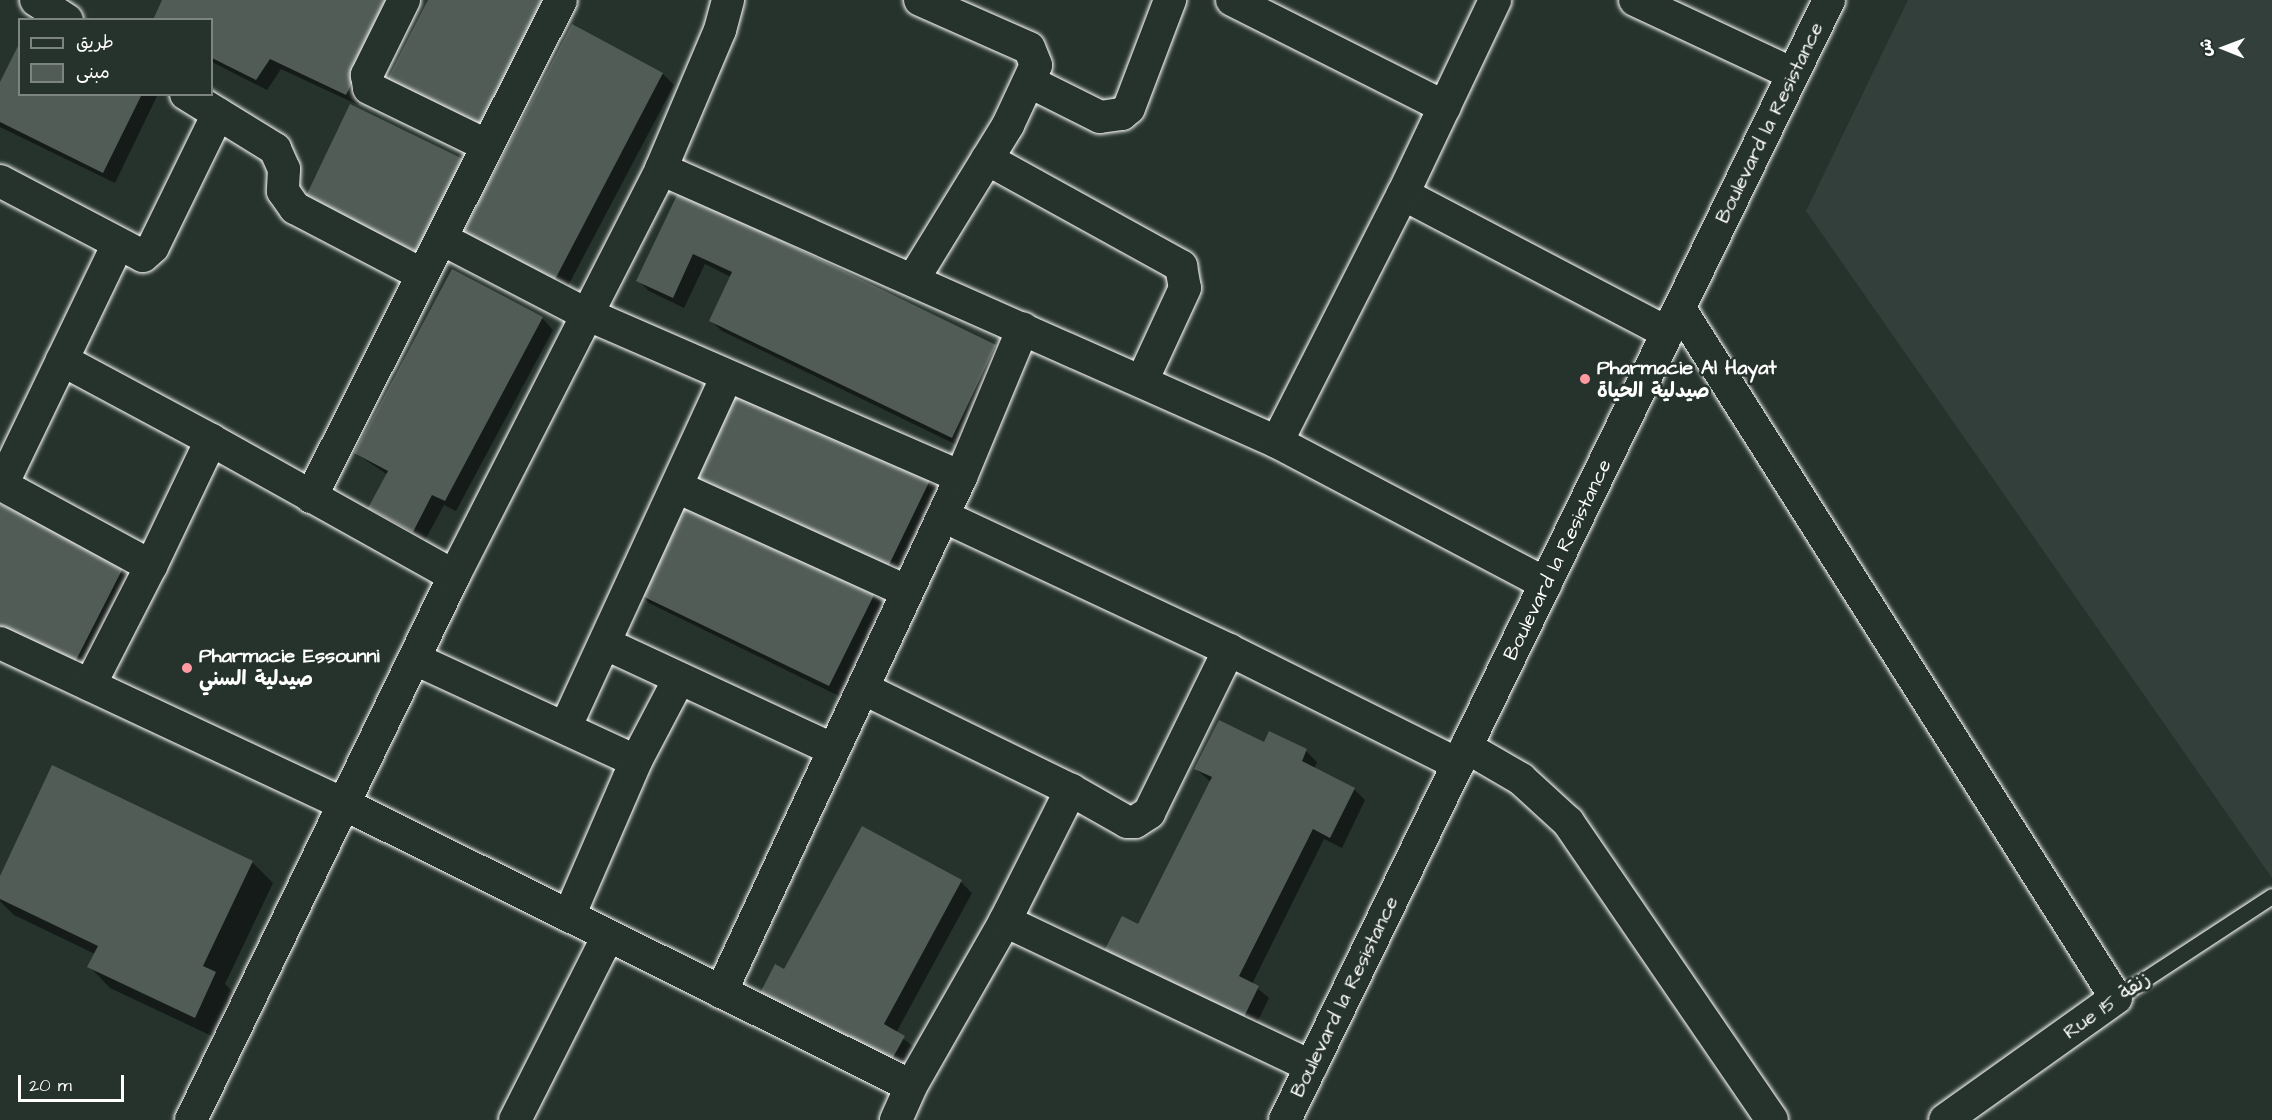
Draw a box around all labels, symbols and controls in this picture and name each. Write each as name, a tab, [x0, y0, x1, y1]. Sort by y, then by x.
legend	[18, 18, 213, 96]
north arrow	[2194, 18, 2254, 78]
street label: Boulevard la Resistance	[1711, 19, 1829, 227]
text: طريق	[76, 30, 114, 55]
text: ش	[2195, 39, 2217, 57]
text: مبنى	[76, 60, 110, 85]
place label: Pharmacie Al Hayat صيدلية الحياة	[1597, 356, 1777, 403]
marker: Pharmacie Al Hayat صيدلية الحياة	[1578, 372, 1592, 386]
street label: Boulevard la Resistance	[1499, 456, 1617, 664]
place label: Pharmacie Essounni صيدلية السني	[199, 644, 379, 691]
marker: Pharmacie Essounni صيدلية السني	[180, 661, 194, 675]
street label: Boulevard la Resistance	[1286, 893, 1404, 1101]
street label: Rue 15 زنقة	[2059, 967, 2155, 1045]
scale bar	[21, 1063, 128, 1101]
text: 20 m	[29, 1073, 72, 1098]

